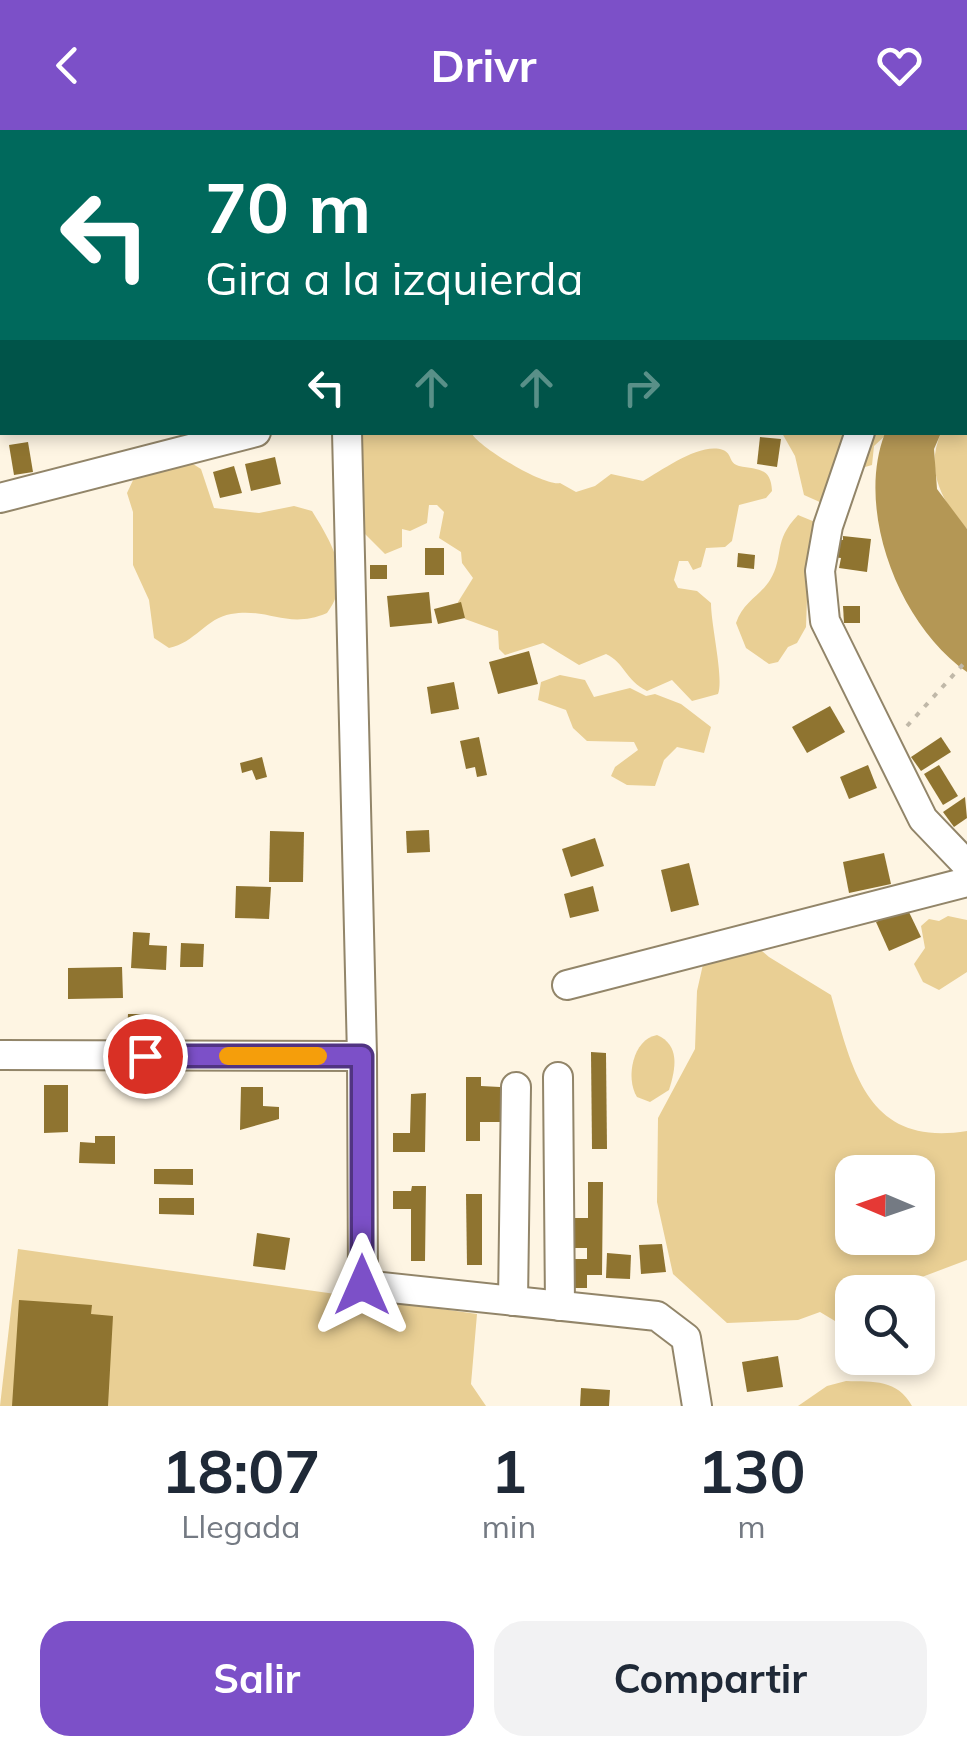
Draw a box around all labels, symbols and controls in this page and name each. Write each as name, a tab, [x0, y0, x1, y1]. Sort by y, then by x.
text: Drivr	[431, 37, 536, 93]
icon: back	[40, 38, 95, 93]
icon: heart	[872, 38, 927, 93]
text: 70 m	[205, 163, 371, 251]
icon: left	[40, 170, 170, 300]
text: Gira a la izquierda	[205, 250, 583, 306]
icon: left	[299, 360, 354, 415]
icon: ahead	[404, 360, 459, 415]
icon: ahead	[509, 360, 564, 415]
icon: right	[614, 360, 669, 415]
pin	[103, 1014, 188, 1099]
icon: arrive	[118, 1029, 173, 1084]
north arrow	[835, 1155, 935, 1255]
map controls	[835, 1155, 935, 1375]
position arrow	[310, 1233, 414, 1337]
button: search	[835, 1275, 935, 1375]
text: 18:07	[161, 1433, 320, 1508]
text: 1	[491, 1433, 527, 1508]
text: 130	[698, 1433, 806, 1508]
text: Llegada	[181, 1506, 301, 1546]
text: min	[482, 1506, 536, 1546]
text: m	[738, 1506, 766, 1546]
button: Salir	[40, 1621, 474, 1736]
button: Compartir	[494, 1621, 927, 1736]

